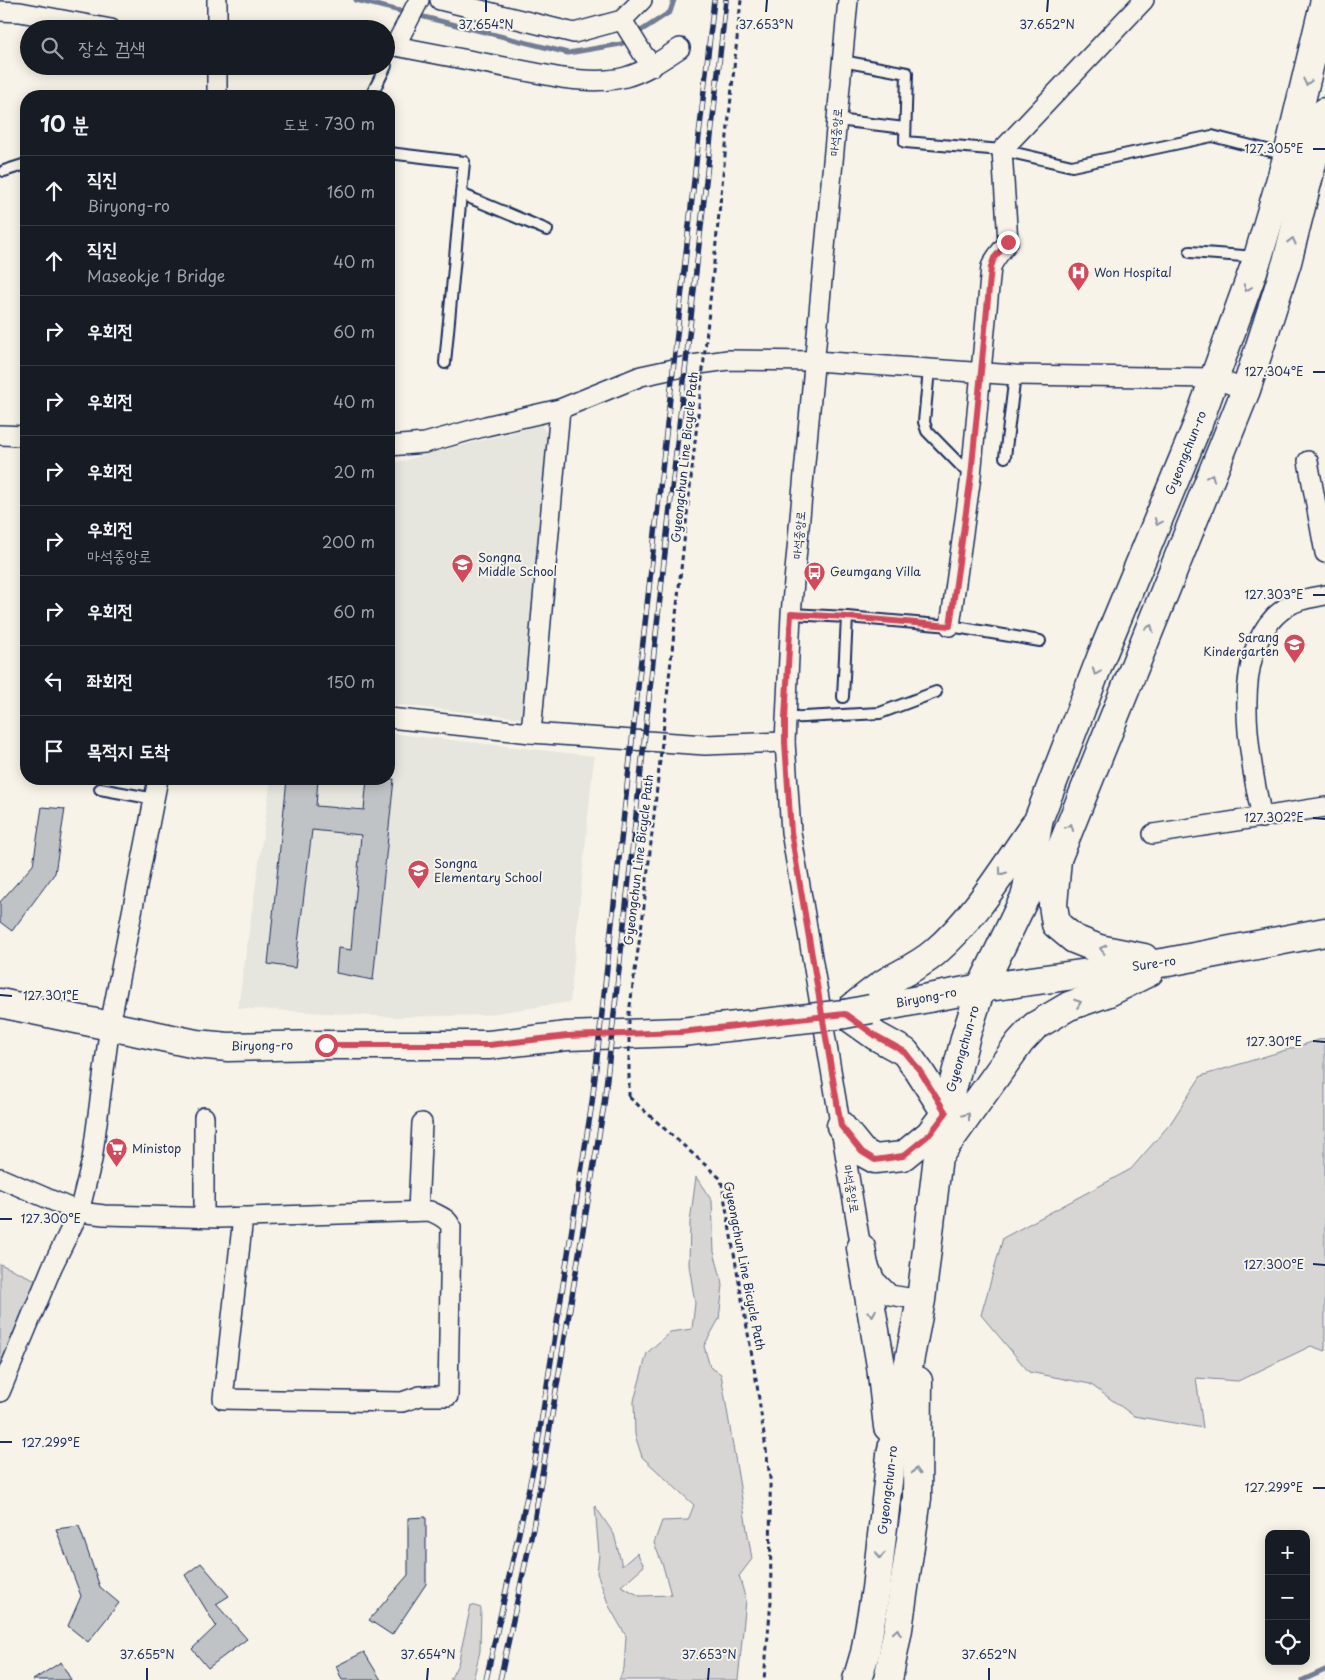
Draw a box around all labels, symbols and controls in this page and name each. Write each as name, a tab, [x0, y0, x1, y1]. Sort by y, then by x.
text: 37.654°N	[458, 15, 514, 33]
text: 37.653°N	[738, 15, 794, 33]
text: 37.652°N	[1019, 15, 1075, 33]
search box	[20, 20, 395, 75]
text: 장소 검색	[78, 33, 145, 61]
icon: search	[38, 34, 66, 62]
one-way arrow	[1302, 77, 1312, 86]
text: 10 분	[40, 107, 89, 139]
street label: 마석중앙로	[824, 107, 846, 157]
text: 도보 · 730 m	[284, 111, 375, 135]
text: 127.305°E	[1245, 139, 1303, 157]
text: 직진	[87, 164, 118, 192]
icon: ahead	[40, 177, 68, 205]
text: 160 m	[327, 179, 375, 203]
text: Biryong-ro	[87, 193, 170, 217]
route end	[997, 231, 1020, 254]
text: 직진	[87, 234, 118, 262]
one-way arrow	[1287, 238, 1297, 246]
icon: ahead	[40, 247, 68, 275]
text: 40 m	[333, 249, 375, 273]
hospital icon: Won Hospital	[1066, 261, 1090, 292]
text: Maseokje 1 Bridge	[87, 263, 225, 287]
place label: Won Hospital	[1094, 263, 1172, 281]
one-way arrow	[1243, 283, 1253, 292]
text: 우회전	[87, 316, 133, 344]
icon: right	[40, 317, 68, 345]
text: 60 m	[333, 319, 375, 343]
text: 127.304°E	[1244, 362, 1304, 380]
street label: Gyeongchun Line Bicycle Path	[666, 370, 702, 543]
text: 우회전	[87, 386, 133, 414]
icon: right	[40, 387, 68, 415]
text: 40 m	[333, 389, 375, 413]
street label: Gyeongchun-ro	[1160, 407, 1210, 497]
text: 우회전	[87, 456, 133, 484]
icon: right	[40, 457, 68, 485]
text: 20 m	[334, 459, 375, 483]
one-way arrow	[1205, 473, 1215, 482]
street label: 마석중앙로	[787, 510, 809, 560]
text: 우회전	[87, 514, 133, 542]
one-way arrow	[1153, 517, 1164, 526]
icon: right	[40, 527, 68, 555]
text: 200 m	[322, 529, 375, 553]
text: 마석중앙로	[87, 543, 151, 567]
place label: Songna Middle School	[478, 548, 557, 580]
school or university icon: Songna Middle School	[450, 553, 474, 584]
bus stop icon: Geumgang Villa	[802, 560, 826, 591]
place label: Geumgang Villa	[830, 562, 921, 580]
text: 127.303°E	[1244, 585, 1304, 603]
text: 우회전	[87, 596, 133, 624]
icon: right	[40, 597, 68, 625]
text: 60 m	[333, 599, 375, 623]
one-way arrow	[1144, 624, 1155, 633]
place label: Sarang Kindergarten	[1203, 628, 1279, 660]
school or university icon: Sarang Kindergarten	[1283, 633, 1307, 664]
text: 좌회전	[87, 666, 133, 694]
icon: left	[40, 667, 68, 695]
one-way arrow	[1092, 667, 1102, 676]
text: 150 m	[327, 669, 375, 693]
text: 목적지 도착	[87, 736, 170, 764]
icon: arrive	[40, 737, 68, 765]
street label: Gyeongchun Line Bicycle Path	[619, 773, 657, 946]
text: 127.302°E	[1244, 808, 1304, 826]
one-way arrow	[1064, 824, 1074, 832]
place label: Songna Elementary School	[434, 854, 542, 886]
school or university icon: Songna Elementary School	[406, 859, 430, 890]
one-way arrow	[999, 866, 1008, 876]
one-way arrow	[1099, 945, 1107, 955]
street label: Sure-ro	[1131, 951, 1177, 975]
street label: Biryong-ro	[894, 982, 958, 1012]
text: 127.301°E	[23, 986, 79, 1004]
one-way arrow	[1074, 999, 1082, 1009]
street label: Gyeongchun-ro	[941, 1003, 983, 1094]
text: 127.301°E	[1246, 1032, 1302, 1050]
route start	[315, 1034, 338, 1057]
street label: Biryong-ro	[231, 1035, 294, 1055]
one-way arrow	[961, 1112, 970, 1122]
supermarket icon: Ministop	[104, 1137, 128, 1168]
place label: Ministop	[132, 1139, 181, 1157]
street label: 마석중앙로	[839, 1164, 865, 1214]
street label: Gyeongchun Line Bicycle Path	[720, 1180, 770, 1352]
text: 127.300°E	[21, 1209, 81, 1227]
text: 127.300°E	[1244, 1255, 1304, 1273]
one-way arrow	[866, 1309, 876, 1318]
text: 127.299°E	[22, 1433, 80, 1451]
street label: Gyeongchun-ro	[873, 1444, 901, 1535]
one-way arrow	[911, 1467, 922, 1475]
text: 127.299°E	[1245, 1478, 1303, 1496]
map controls	[1265, 1530, 1310, 1665]
button: +	[1265, 1530, 1310, 1575]
one-way arrow	[875, 1551, 886, 1559]
button: −	[1265, 1575, 1310, 1620]
button: locate	[1265, 1620, 1310, 1665]
one-way arrow	[892, 1628, 902, 1636]
text: 37.655°N	[119, 1645, 175, 1663]
text: 37.654°N	[400, 1645, 456, 1663]
text: 37.653°N	[681, 1645, 737, 1663]
text: 37.652°N	[961, 1645, 1017, 1663]

